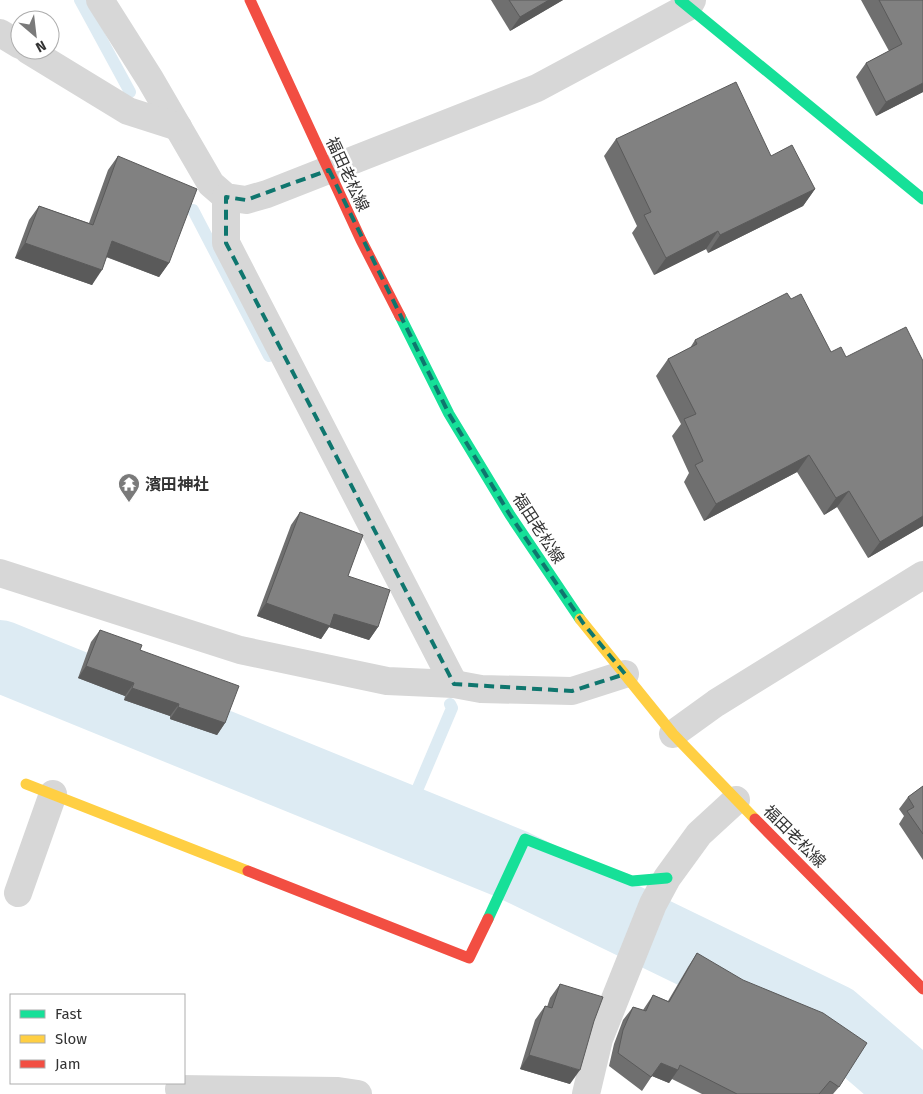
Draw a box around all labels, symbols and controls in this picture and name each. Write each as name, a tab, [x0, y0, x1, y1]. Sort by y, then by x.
north arrow	[10, 10, 60, 60]
text: N	[33, 36, 49, 56]
street label: 福田老松線	[322, 134, 373, 214]
temple icon: 濱田神社	[117, 472, 141, 503]
place label: 濱田神社	[145, 475, 209, 494]
street label: 福田老松線	[509, 490, 568, 567]
street label: 福田老松線	[760, 801, 830, 871]
legend	[10, 994, 185, 1084]
text: Fast	[55, 1005, 82, 1023]
text: Slow	[55, 1030, 87, 1048]
text: Jam	[55, 1055, 81, 1073]

